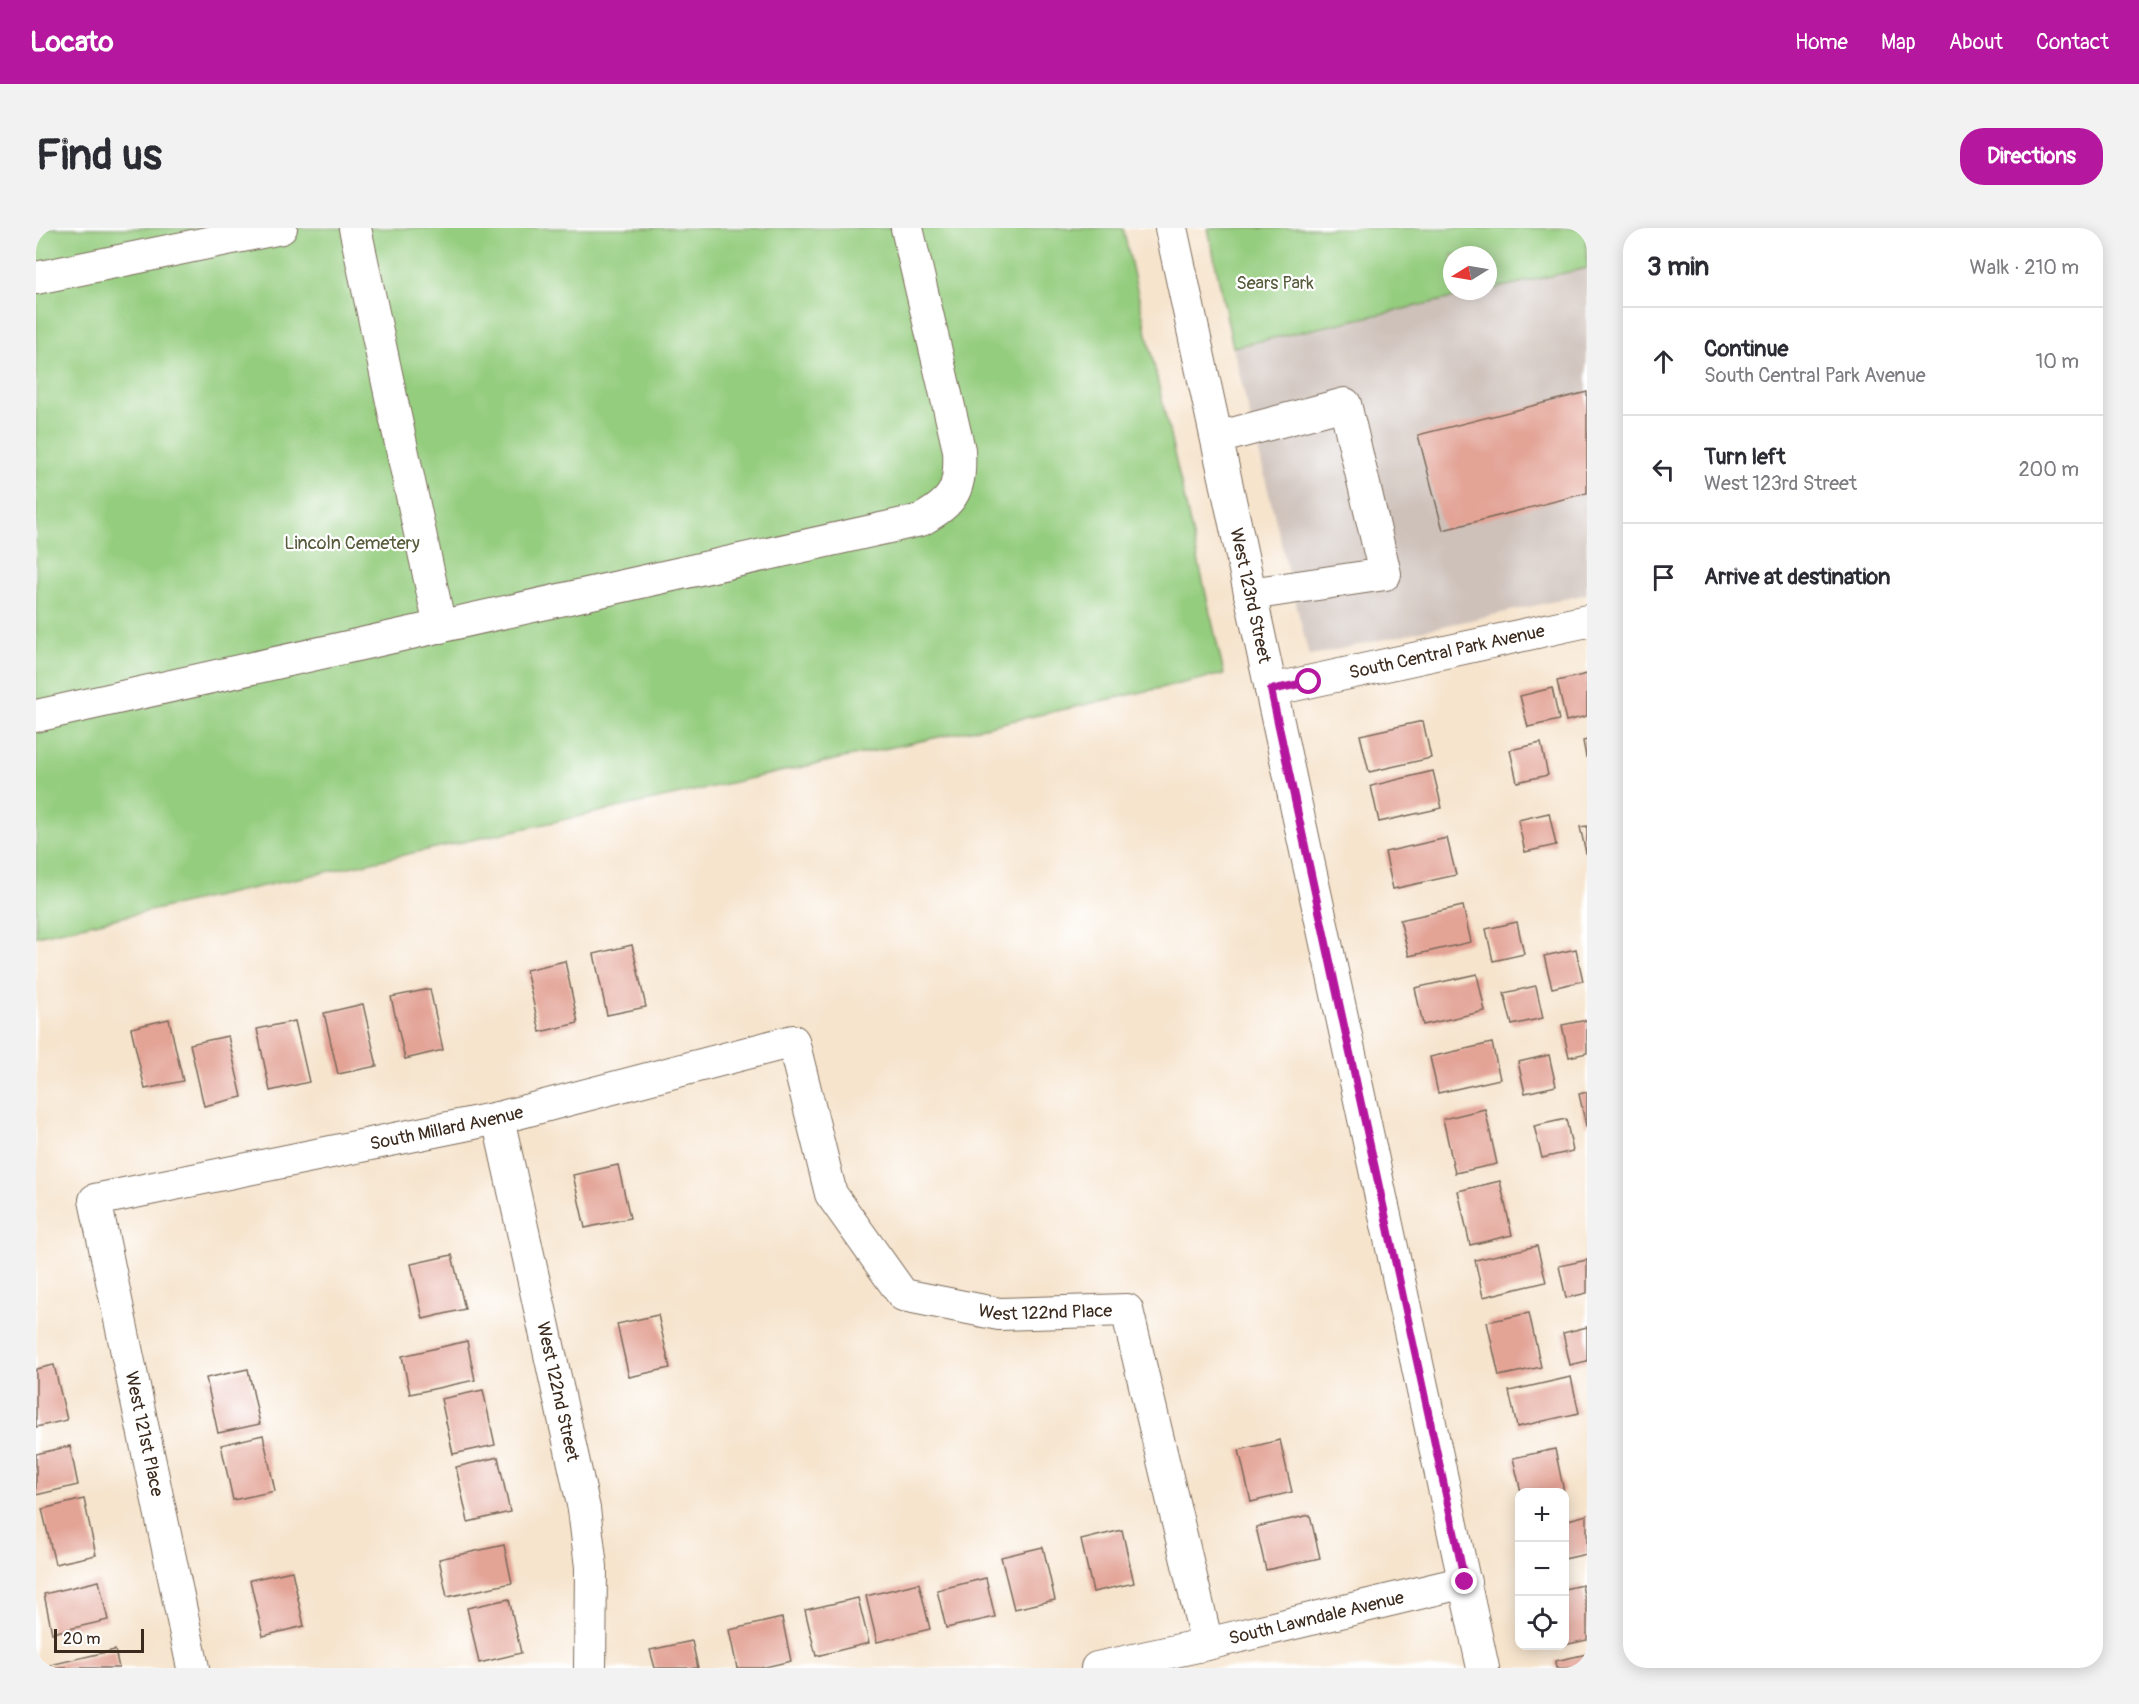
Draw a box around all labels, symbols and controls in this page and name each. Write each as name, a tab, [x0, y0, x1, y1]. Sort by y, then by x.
text: Locato	[30, 25, 114, 60]
text: Home	[1795, 29, 1848, 56]
text: Map	[1881, 29, 1916, 56]
text: About	[1949, 29, 2003, 56]
text: Contact	[2036, 29, 2109, 56]
button: Directions	[1960, 128, 2103, 185]
text: Find us	[36, 130, 162, 182]
north arrow	[1443, 246, 1497, 300]
text: 3 min	[1647, 251, 1709, 283]
text: Walk · 210 m	[1970, 255, 2079, 280]
park label: Sears Park	[1236, 272, 1314, 295]
text: Continue	[1704, 335, 1788, 363]
icon: ahead	[1647, 345, 1680, 378]
text: 10 m	[2035, 349, 2079, 374]
text: South Central Park Avenue	[1704, 363, 1926, 388]
text: Turn left	[1704, 443, 1786, 471]
icon: left	[1647, 453, 1680, 486]
text: 200 m	[2018, 457, 2079, 482]
text: West 123rd Street	[1704, 471, 1857, 496]
street label: West 123rd Street	[1225, 526, 1277, 666]
park label: Lincoln Cemetery	[284, 532, 420, 555]
icon: arrive	[1647, 561, 1680, 594]
text: Arrive at destination	[1704, 563, 1890, 591]
street label: South Central Park Avenue	[1347, 619, 1547, 684]
route start	[1295, 668, 1321, 694]
street label: South Millard Avenue	[368, 1100, 526, 1155]
street label: West 122nd Place	[976, 1299, 1113, 1326]
street label: West 122nd Street	[532, 1319, 585, 1464]
street label: West 121st Place	[120, 1369, 169, 1499]
map controls	[1515, 1488, 1569, 1650]
button: +	[1515, 1488, 1569, 1542]
button: −	[1515, 1542, 1569, 1596]
route end	[1451, 1568, 1477, 1594]
street label: South Lawndale Avenue	[1226, 1586, 1406, 1650]
button: locate	[1515, 1596, 1569, 1650]
scale bar	[54, 1626, 144, 1654]
text: 20 m	[63, 1629, 101, 1649]

